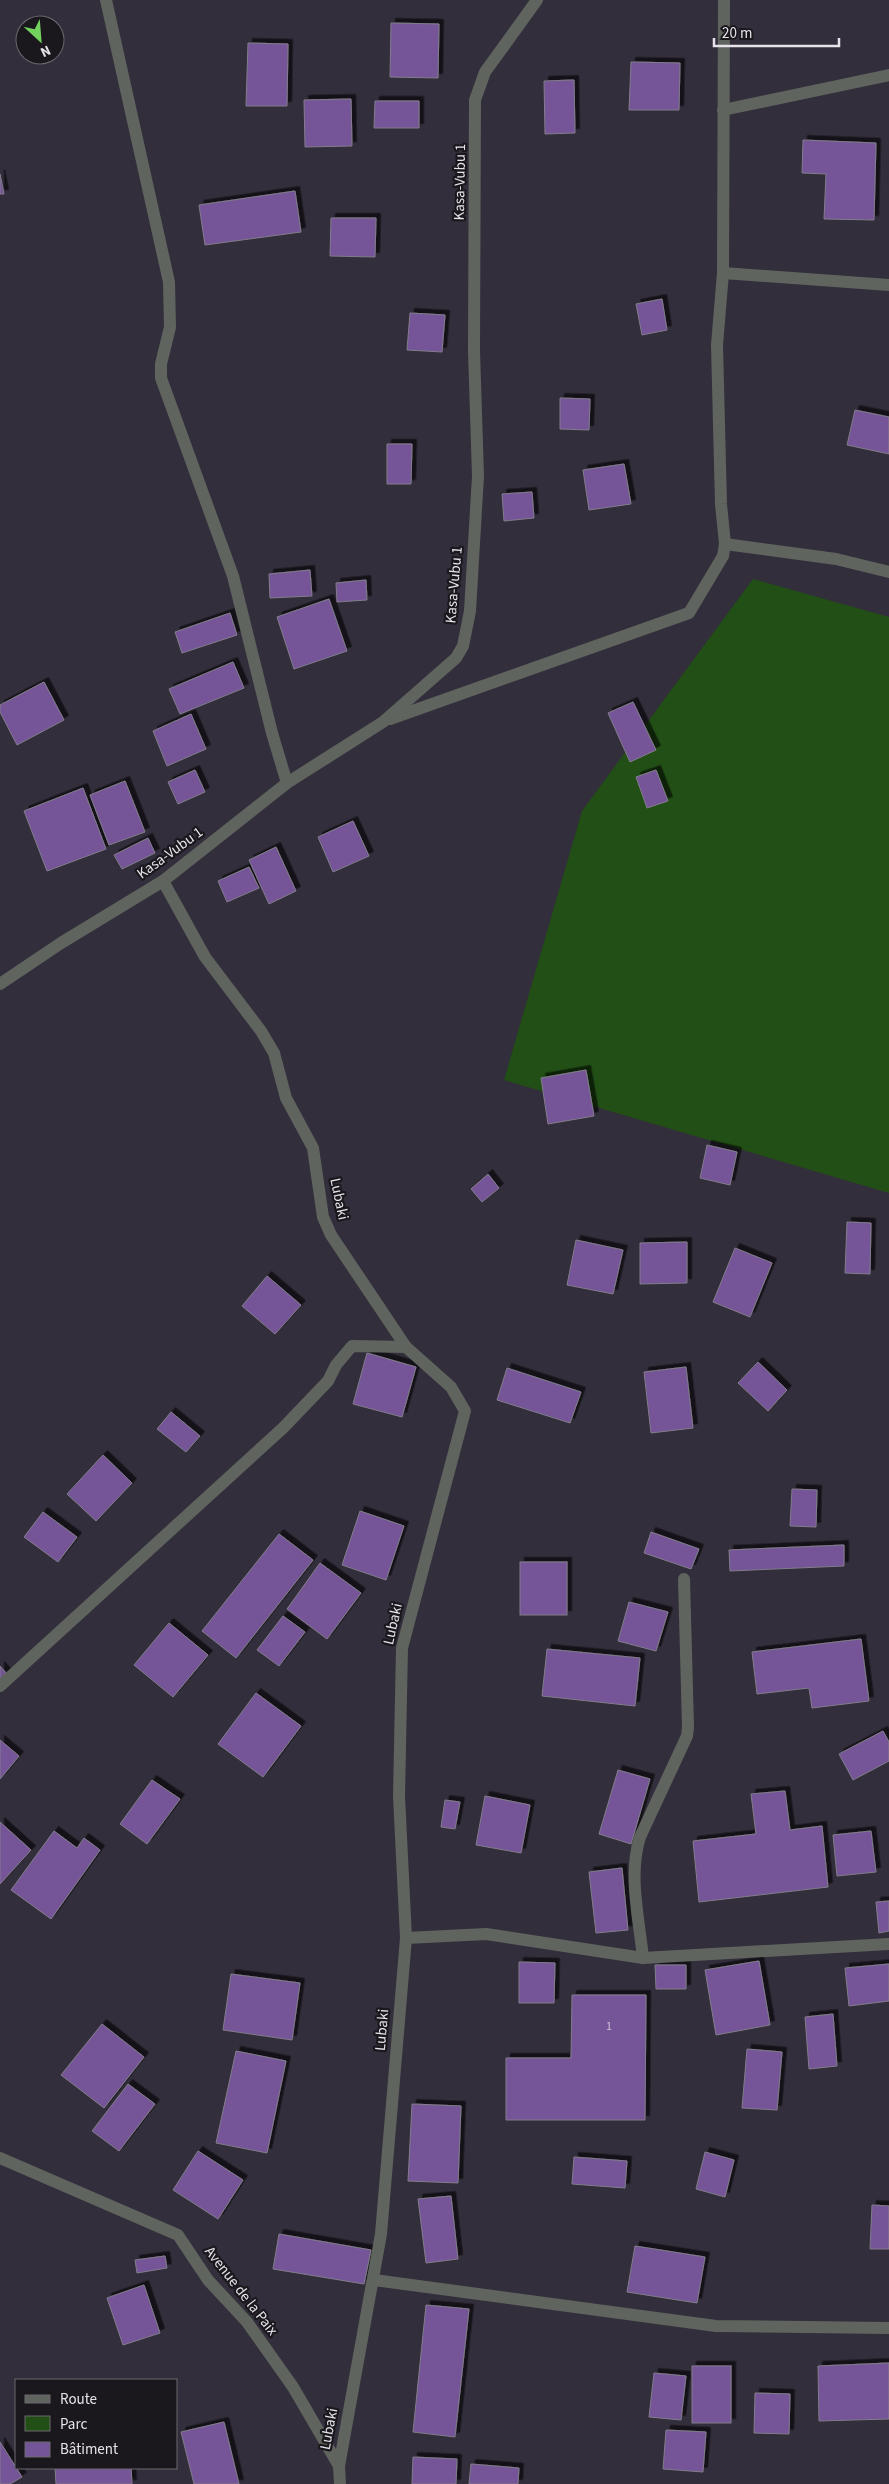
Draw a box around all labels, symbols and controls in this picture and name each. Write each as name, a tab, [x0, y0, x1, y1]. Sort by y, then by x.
north arrow	[15, 15, 65, 65]
scale bar	[714, 15, 839, 47]
text: 20 m	[722, 23, 752, 44]
text: N	[37, 40, 54, 62]
street label: Kasa-Vubu 1	[449, 143, 471, 221]
street label: Kasa-Vubu 1	[440, 546, 468, 624]
street label: Kasa-Vubu 1	[133, 822, 207, 884]
street label: Lubaki	[324, 1176, 354, 1222]
street label: Lubaki	[378, 1601, 408, 1647]
street label: Lubaki	[370, 2008, 394, 2052]
house number: 1	[606, 2018, 612, 2035]
street label: Avenue de la Paix	[199, 2242, 283, 2340]
legend	[15, 2379, 178, 2469]
text: Route	[60, 2389, 97, 2410]
street label: Lubaki	[315, 2406, 343, 2452]
text: Parc	[60, 2414, 87, 2435]
text: Bâtiment	[60, 2439, 118, 2460]

